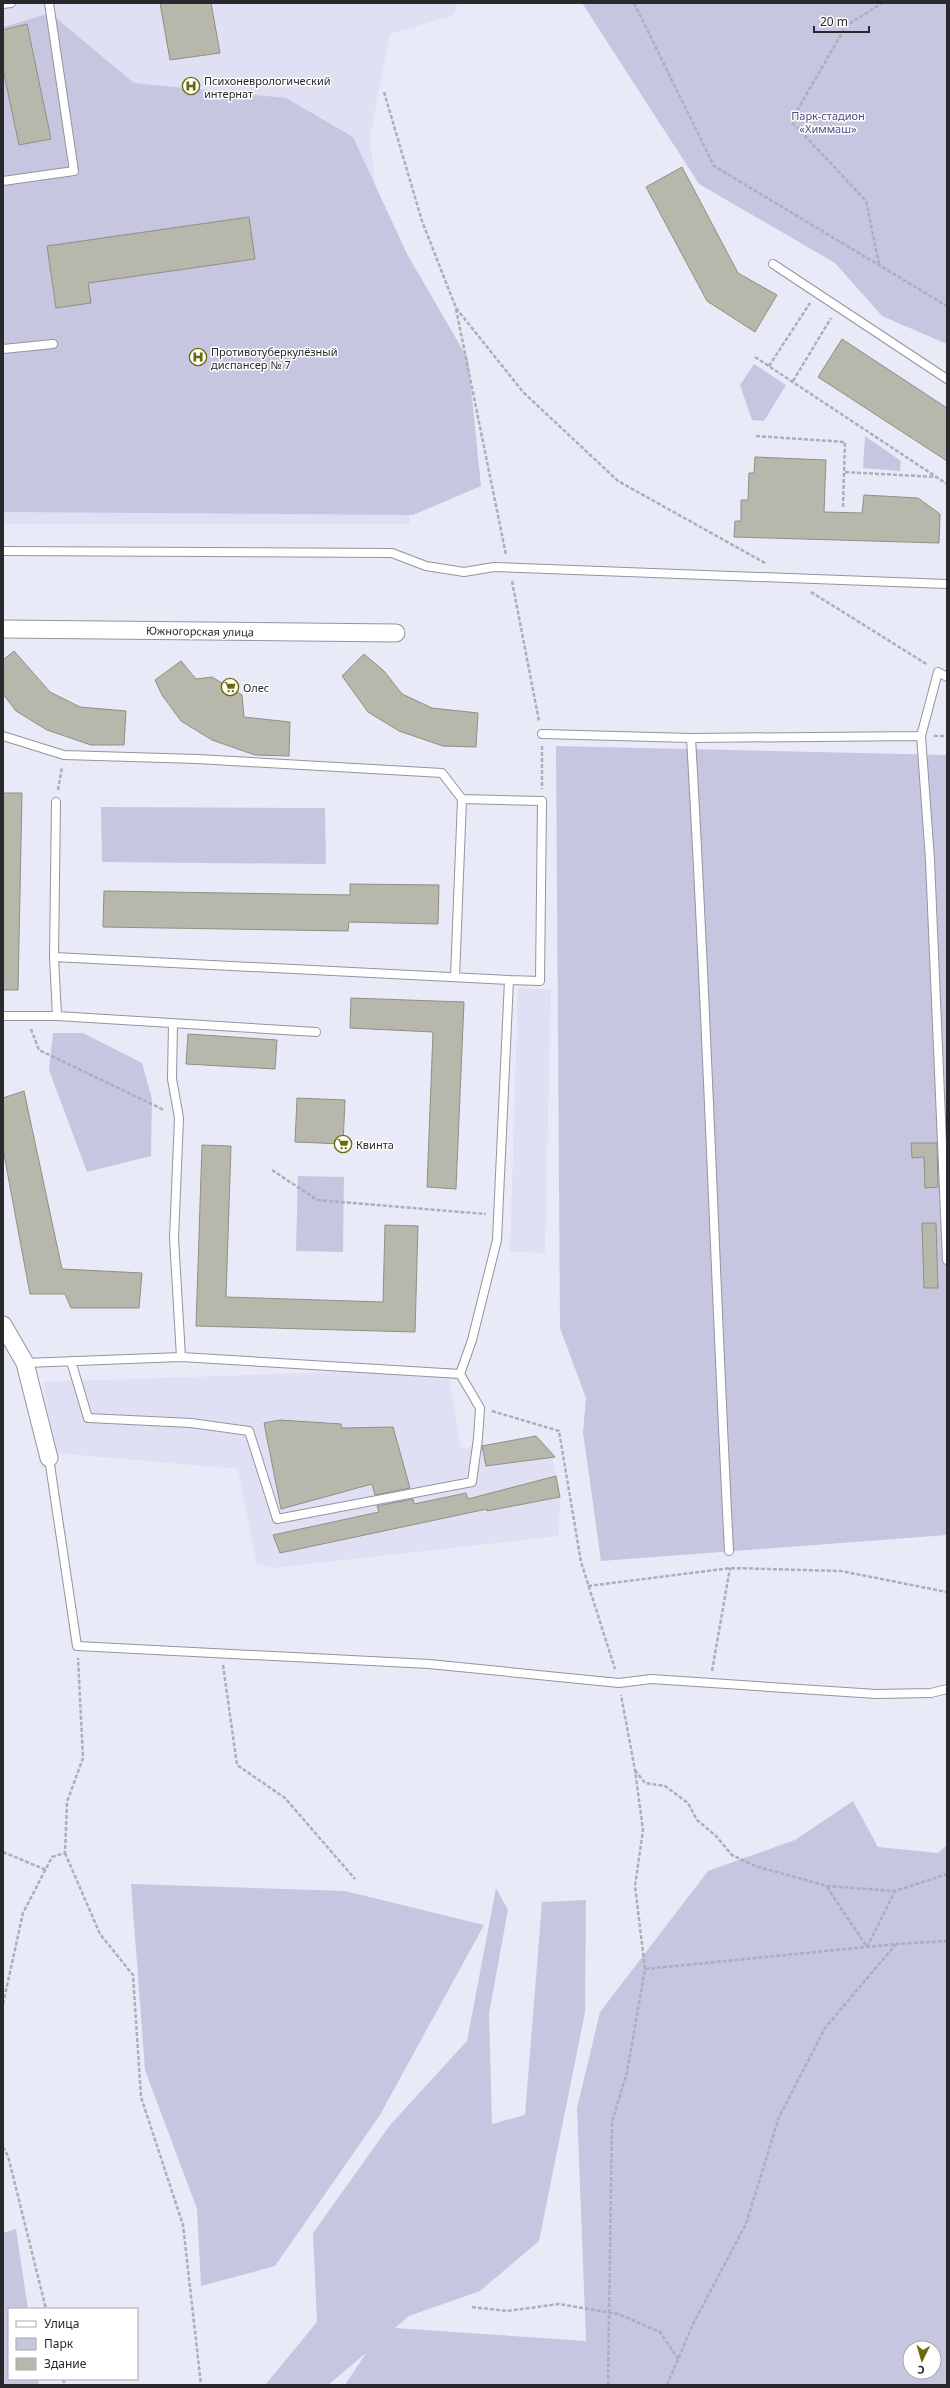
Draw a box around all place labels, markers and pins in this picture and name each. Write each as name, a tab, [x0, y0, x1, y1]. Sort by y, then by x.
place label: Психоневрологический интернат	[204, 73, 331, 101]
hospital icon: Психоневрологический интернат	[181, 76, 201, 96]
place label: Противотуберкулёзный диспансер № 7	[211, 344, 338, 372]
hospital icon: Противотуберкулёзный диспансер № 7	[188, 347, 208, 367]
supermarket icon: Олес	[220, 677, 240, 697]
place label: Олес	[243, 680, 269, 695]
supermarket icon: Квинта	[333, 1134, 353, 1154]
place label: Квинта	[356, 1137, 394, 1152]

